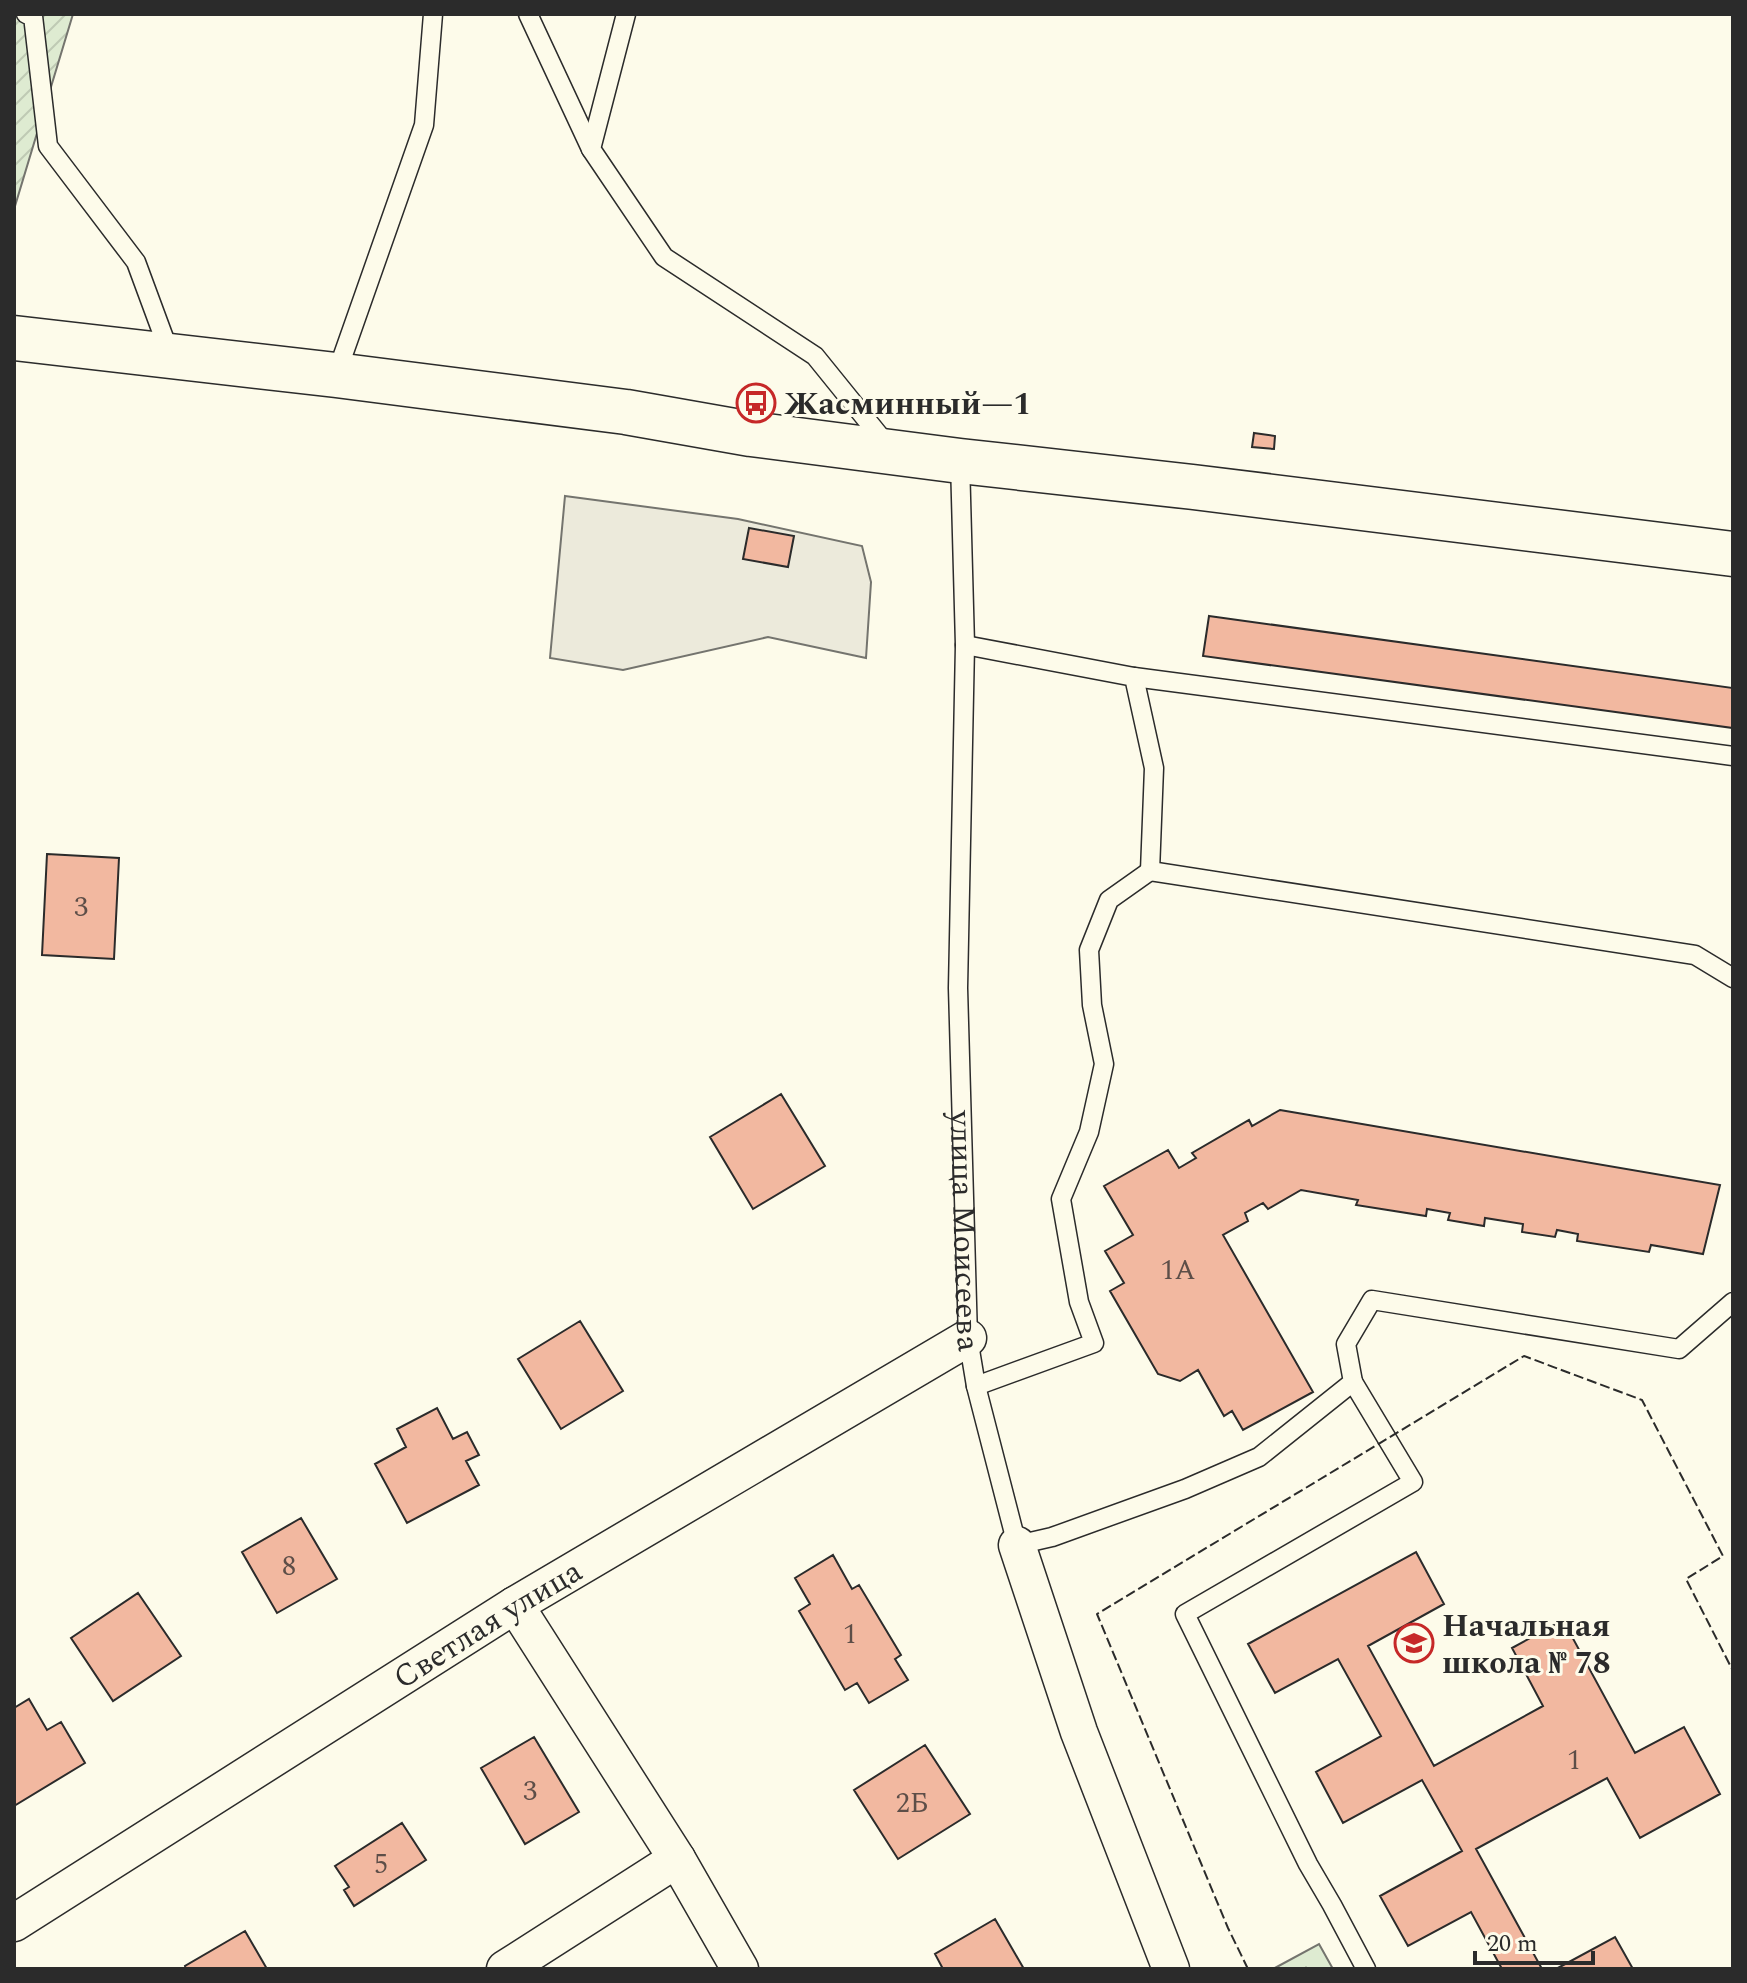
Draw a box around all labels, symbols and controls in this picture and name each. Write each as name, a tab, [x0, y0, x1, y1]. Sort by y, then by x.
place label: Жасминный—1	[784, 380, 1031, 429]
bus stop icon: Жасминный—1	[735, 382, 777, 424]
house number: 3	[74, 886, 88, 929]
street label: улица Моисеева	[935, 1109, 993, 1355]
house number: 1А	[1160, 1249, 1196, 1292]
house number: 8	[282, 1545, 296, 1588]
street label: Светлая улица	[384, 1547, 592, 1702]
place label: Начальная школа № 78	[1442, 1602, 1611, 1688]
house number: 1	[843, 1613, 857, 1656]
school or university icon: Начальная школа № 78	[1393, 1622, 1435, 1664]
house number: 1	[1567, 1739, 1581, 1782]
house number: 3	[523, 1770, 537, 1813]
house number: 2Б	[896, 1782, 928, 1825]
house number: 5	[374, 1843, 388, 1886]
scale bar	[1475, 1915, 1593, 1965]
text: 20 m	[1487, 1926, 1538, 1962]

